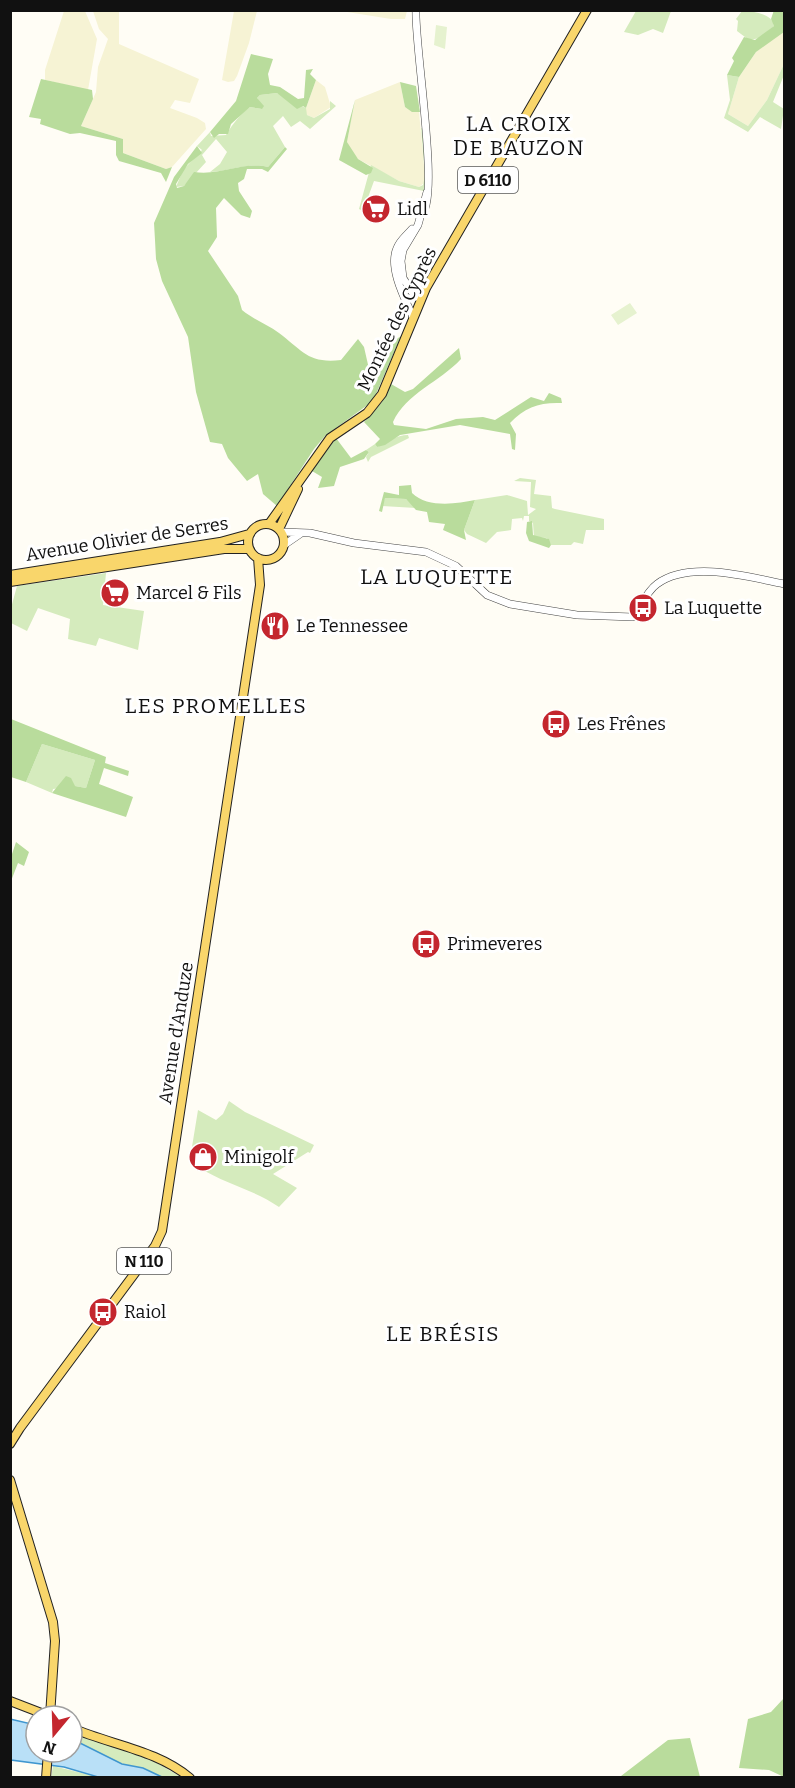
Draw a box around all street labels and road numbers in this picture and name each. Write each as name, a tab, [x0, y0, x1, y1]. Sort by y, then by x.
road number: D 6110	[458, 167, 518, 193]
street label: Montée des Cyprès	[353, 244, 441, 394]
street label: Avenue Olivier de Serres	[24, 512, 230, 566]
street label: Avenue d'Anduze	[154, 960, 198, 1106]
road number: N 110	[117, 1248, 171, 1274]

